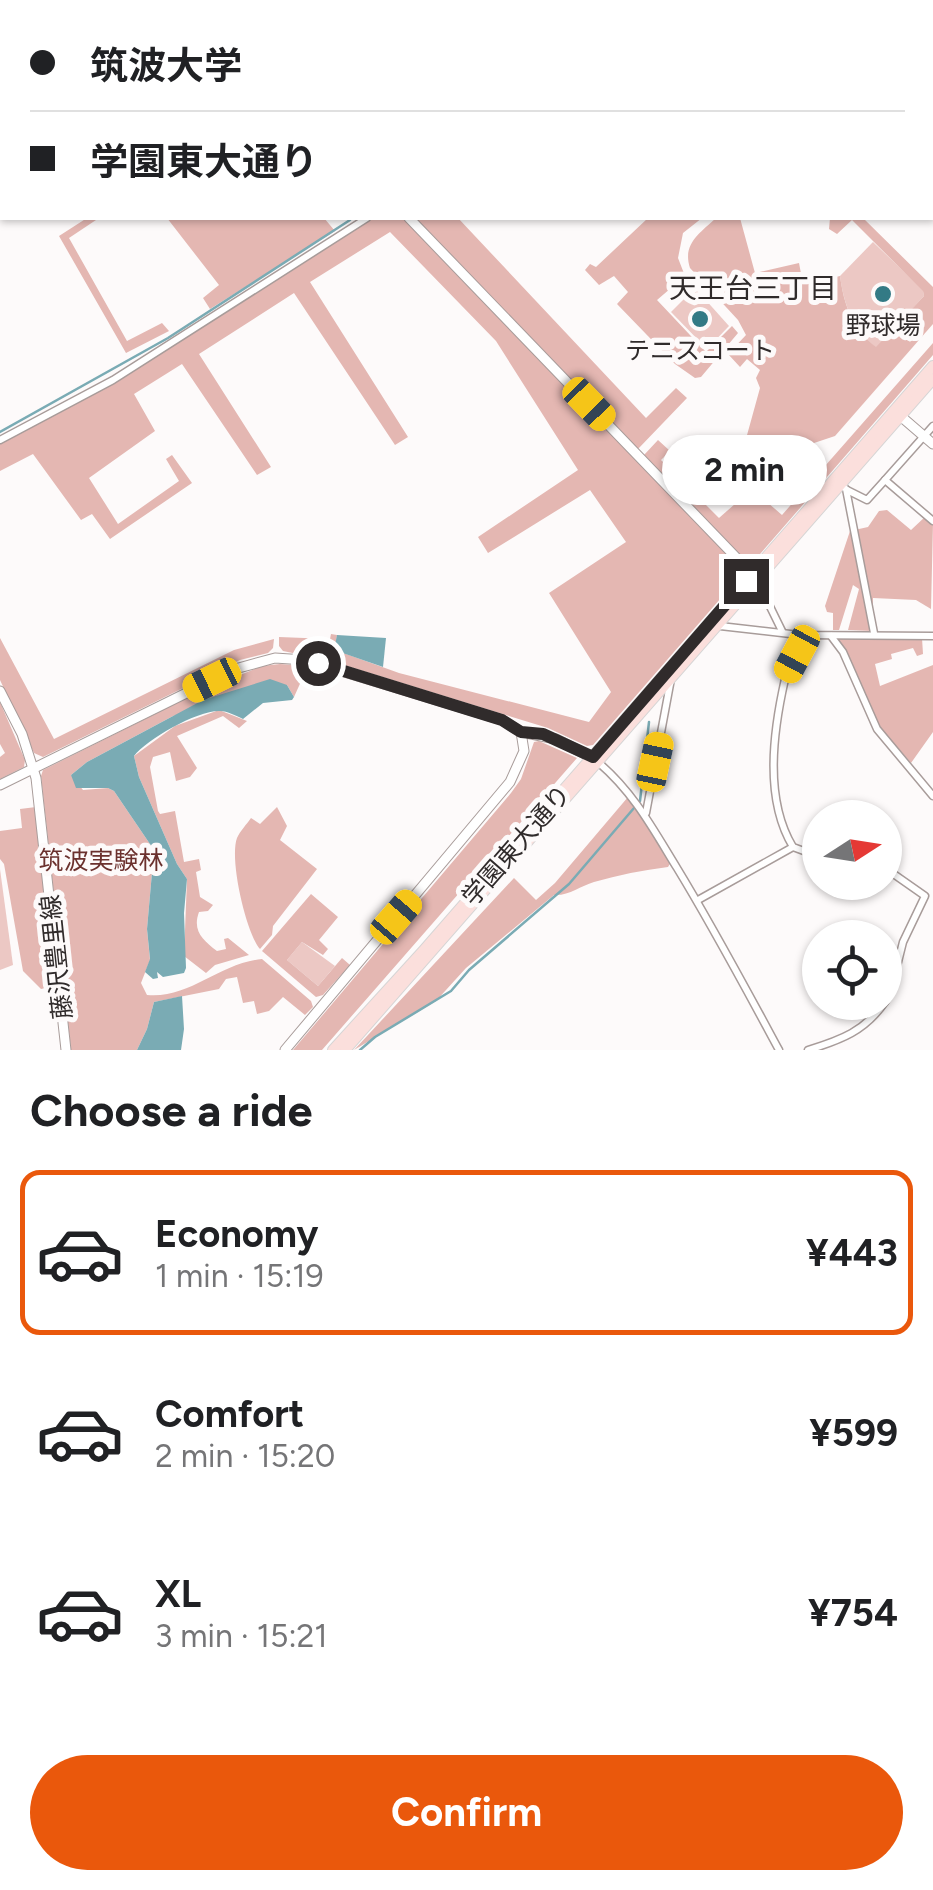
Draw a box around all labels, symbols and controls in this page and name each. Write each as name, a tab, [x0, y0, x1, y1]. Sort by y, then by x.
text: 筑波大学	[90, 43, 242, 89]
text: 学園東大通り	[90, 139, 318, 185]
district label: 天王台三丁目	[669, 271, 837, 305]
marker: 野球場	[872, 283, 894, 305]
marker: テニスコート	[689, 308, 711, 330]
place label: 野球場	[845, 310, 921, 340]
place label: テニスコート	[625, 335, 775, 365]
car	[557, 372, 621, 436]
callout: 2 min	[664, 436, 828, 506]
text: 2 min	[704, 451, 785, 489]
route end	[724, 559, 769, 604]
car	[770, 620, 824, 688]
route start	[296, 641, 341, 686]
car	[178, 653, 246, 707]
car	[634, 730, 676, 794]
street label: 学園東大通り	[455, 779, 577, 911]
north arrow	[802, 800, 902, 900]
map controls	[802, 800, 902, 1020]
park label: 筑波実験林	[38, 845, 164, 875]
car	[365, 885, 427, 949]
street label: 藤沢豊里線	[35, 893, 77, 1021]
button: locate	[802, 920, 902, 1020]
text: Choose a ride	[30, 1083, 312, 1137]
icon: car	[35, 1208, 125, 1298]
text: Economy	[155, 1211, 318, 1257]
text: ¥443	[806, 1230, 898, 1276]
text: 1 min · 15:19	[155, 1257, 324, 1295]
icon: car	[35, 1388, 125, 1478]
text: Comfort	[155, 1391, 304, 1437]
text: ¥599	[809, 1410, 898, 1456]
text: 2 min · 15:20	[155, 1437, 335, 1475]
icon: car	[35, 1568, 125, 1658]
text: XL	[155, 1571, 201, 1617]
text: ¥754	[808, 1590, 898, 1636]
text: 3 min · 15:21	[155, 1617, 328, 1655]
button: Confirm	[30, 1755, 903, 1870]

